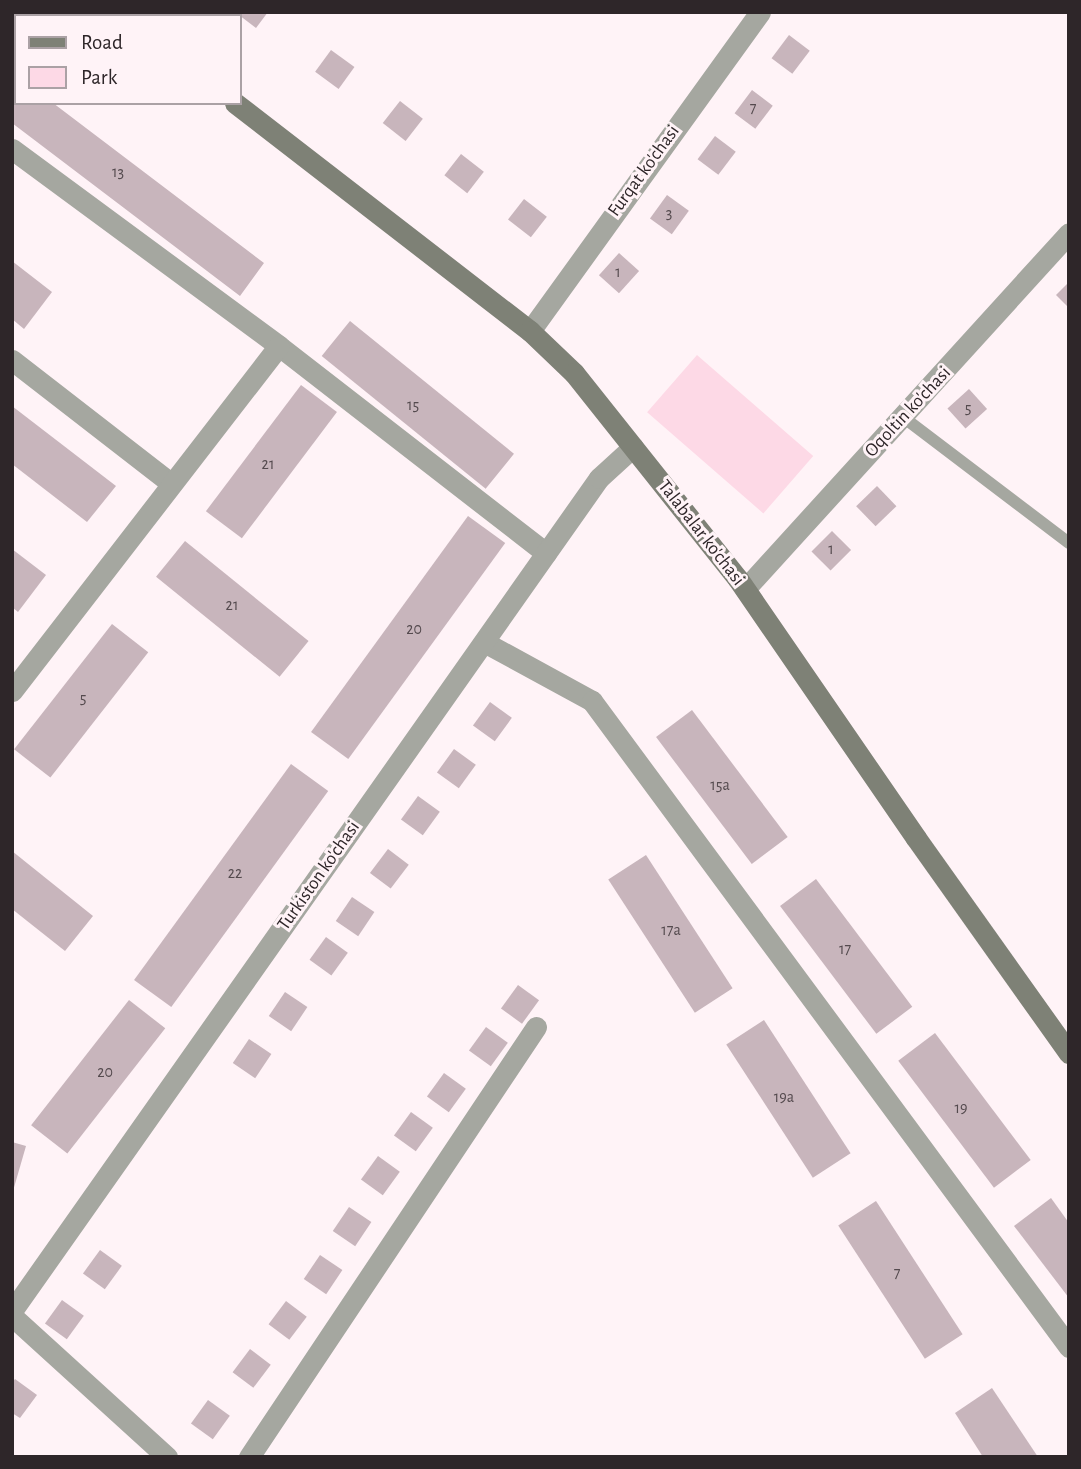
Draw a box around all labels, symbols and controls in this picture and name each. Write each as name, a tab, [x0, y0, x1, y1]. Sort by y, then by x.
legend	[14, 14, 242, 105]
text: Road	[81, 32, 123, 53]
text: Park	[81, 67, 117, 88]
house number: 7	[750, 98, 756, 118]
street label: Furqat ko'chasi	[603, 121, 685, 221]
house number: 13	[112, 162, 124, 182]
house number: 3	[666, 203, 672, 223]
house number: 1	[615, 262, 621, 282]
street label: Oqoltin ko'chasi	[860, 362, 956, 462]
house number: 15	[407, 395, 419, 415]
house number: 5	[965, 398, 971, 418]
house number: 21	[262, 454, 274, 474]
street label: Talabalar ko'chasi	[653, 476, 749, 590]
house number: 1	[828, 539, 834, 559]
house number: 21	[226, 595, 238, 615]
house number: 20	[406, 619, 422, 639]
house number: 5	[80, 688, 86, 708]
house number: 15a	[710, 775, 730, 795]
street label: Turkiston ko'chasi	[273, 817, 365, 935]
house number: 22	[228, 863, 242, 883]
house number: 17a	[661, 920, 681, 940]
house number: 17	[839, 939, 851, 959]
house number: 20	[97, 1062, 113, 1082]
house number: 19a	[774, 1087, 794, 1107]
house number: 19	[954, 1098, 968, 1118]
house number: 7	[894, 1263, 900, 1283]

